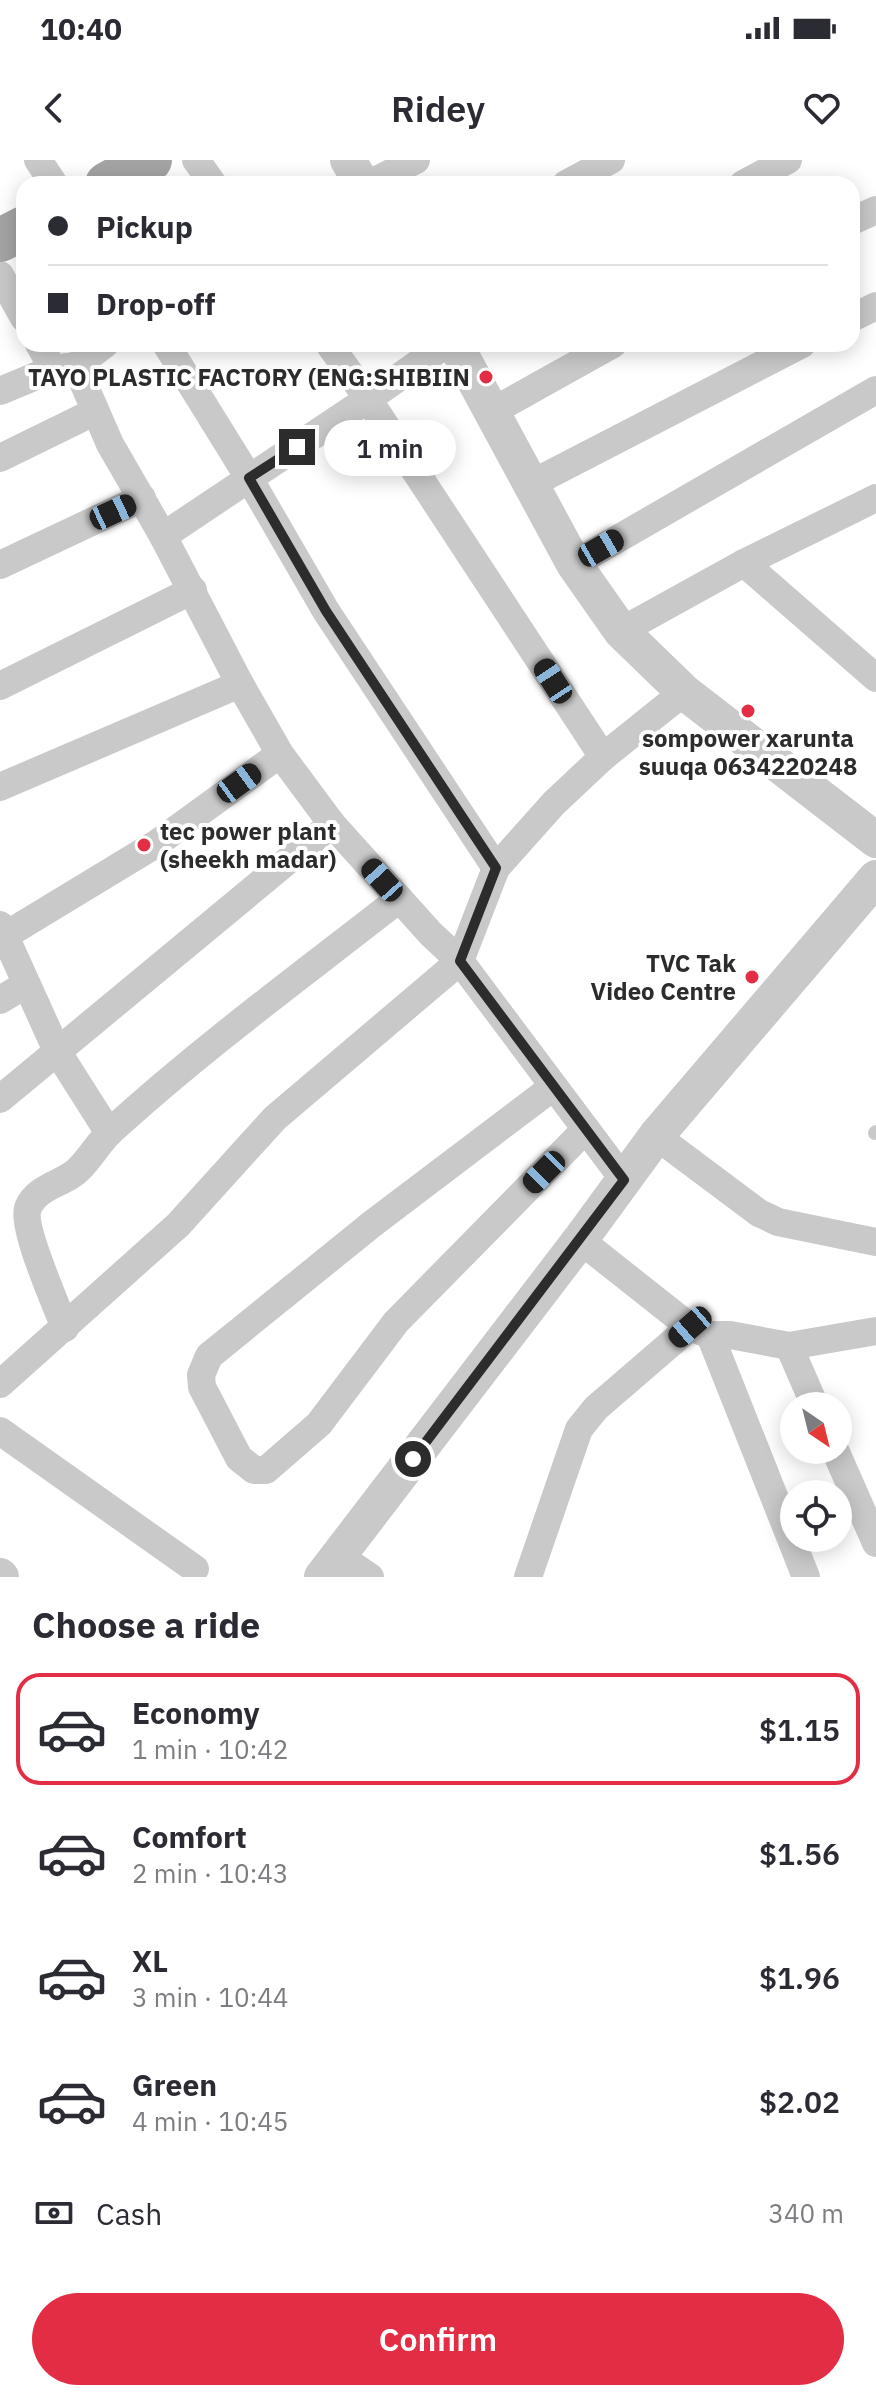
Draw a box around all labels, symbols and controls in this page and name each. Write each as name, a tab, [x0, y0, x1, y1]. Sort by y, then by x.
text: 10:40	[40, 9, 122, 48]
text: Ridey	[391, 85, 485, 132]
icon: back	[32, 86, 76, 130]
icon: heart	[800, 86, 844, 130]
text: Pickup	[96, 207, 193, 246]
text: Drop-off	[96, 284, 215, 323]
place label: TAYO PLASTIC FACTORY (ENG:SHIBIIN	[28, 361, 470, 393]
marker: TAYO PLASTIC FACTORY (ENG:SHIBIIN	[477, 368, 495, 386]
callout: 1 min	[325, 419, 457, 475]
route end	[279, 429, 315, 465]
text: 1 min	[356, 431, 424, 465]
car	[86, 491, 140, 533]
car	[574, 526, 628, 570]
car	[530, 654, 576, 708]
marker: sompower xarunta suuqa 0634220248	[739, 702, 757, 720]
place label: sompower xarunta suuqa 0634220248	[639, 722, 857, 782]
car	[213, 759, 265, 807]
place label: tec power plant (sheekh madar)	[160, 815, 336, 875]
marker: tec power plant (sheekh madar)	[135, 836, 153, 854]
car	[357, 854, 407, 906]
place label: TVC Tak Video Centre	[591, 947, 736, 1007]
marker: TVC Tak Video Centre	[743, 968, 761, 986]
car	[519, 1147, 569, 1197]
car	[664, 1302, 716, 1352]
north arrow	[780, 1392, 852, 1464]
map controls	[780, 1392, 852, 1552]
route start	[395, 1441, 431, 1477]
button: locate	[780, 1480, 852, 1552]
text: Choose a ride	[32, 1601, 260, 1648]
icon: car	[36, 1693, 108, 1765]
text: Economy	[132, 1693, 260, 1732]
text: $1.15	[759, 1710, 840, 1749]
text: 1 min · 10:42	[132, 1732, 288, 1766]
icon: car	[36, 1817, 108, 1889]
text: Comfort	[132, 1817, 247, 1856]
text: $1.56	[759, 1834, 840, 1873]
text: 2 min · 10:43	[132, 1856, 288, 1890]
icon: car	[36, 1941, 108, 2013]
text: XL	[132, 1941, 168, 1980]
text: $1.96	[759, 1958, 840, 1997]
text: 3 min · 10:44	[132, 1980, 288, 2014]
icon: car	[36, 2065, 108, 2137]
text: Green	[132, 2065, 217, 2104]
text: $2.02	[759, 2082, 840, 2121]
text: 4 min · 10:45	[132, 2104, 288, 2138]
icon: cash	[32, 2191, 76, 2235]
text: Cash	[96, 2194, 162, 2233]
text: 340 m	[768, 2196, 844, 2230]
button: Confirm	[32, 2293, 844, 2385]

